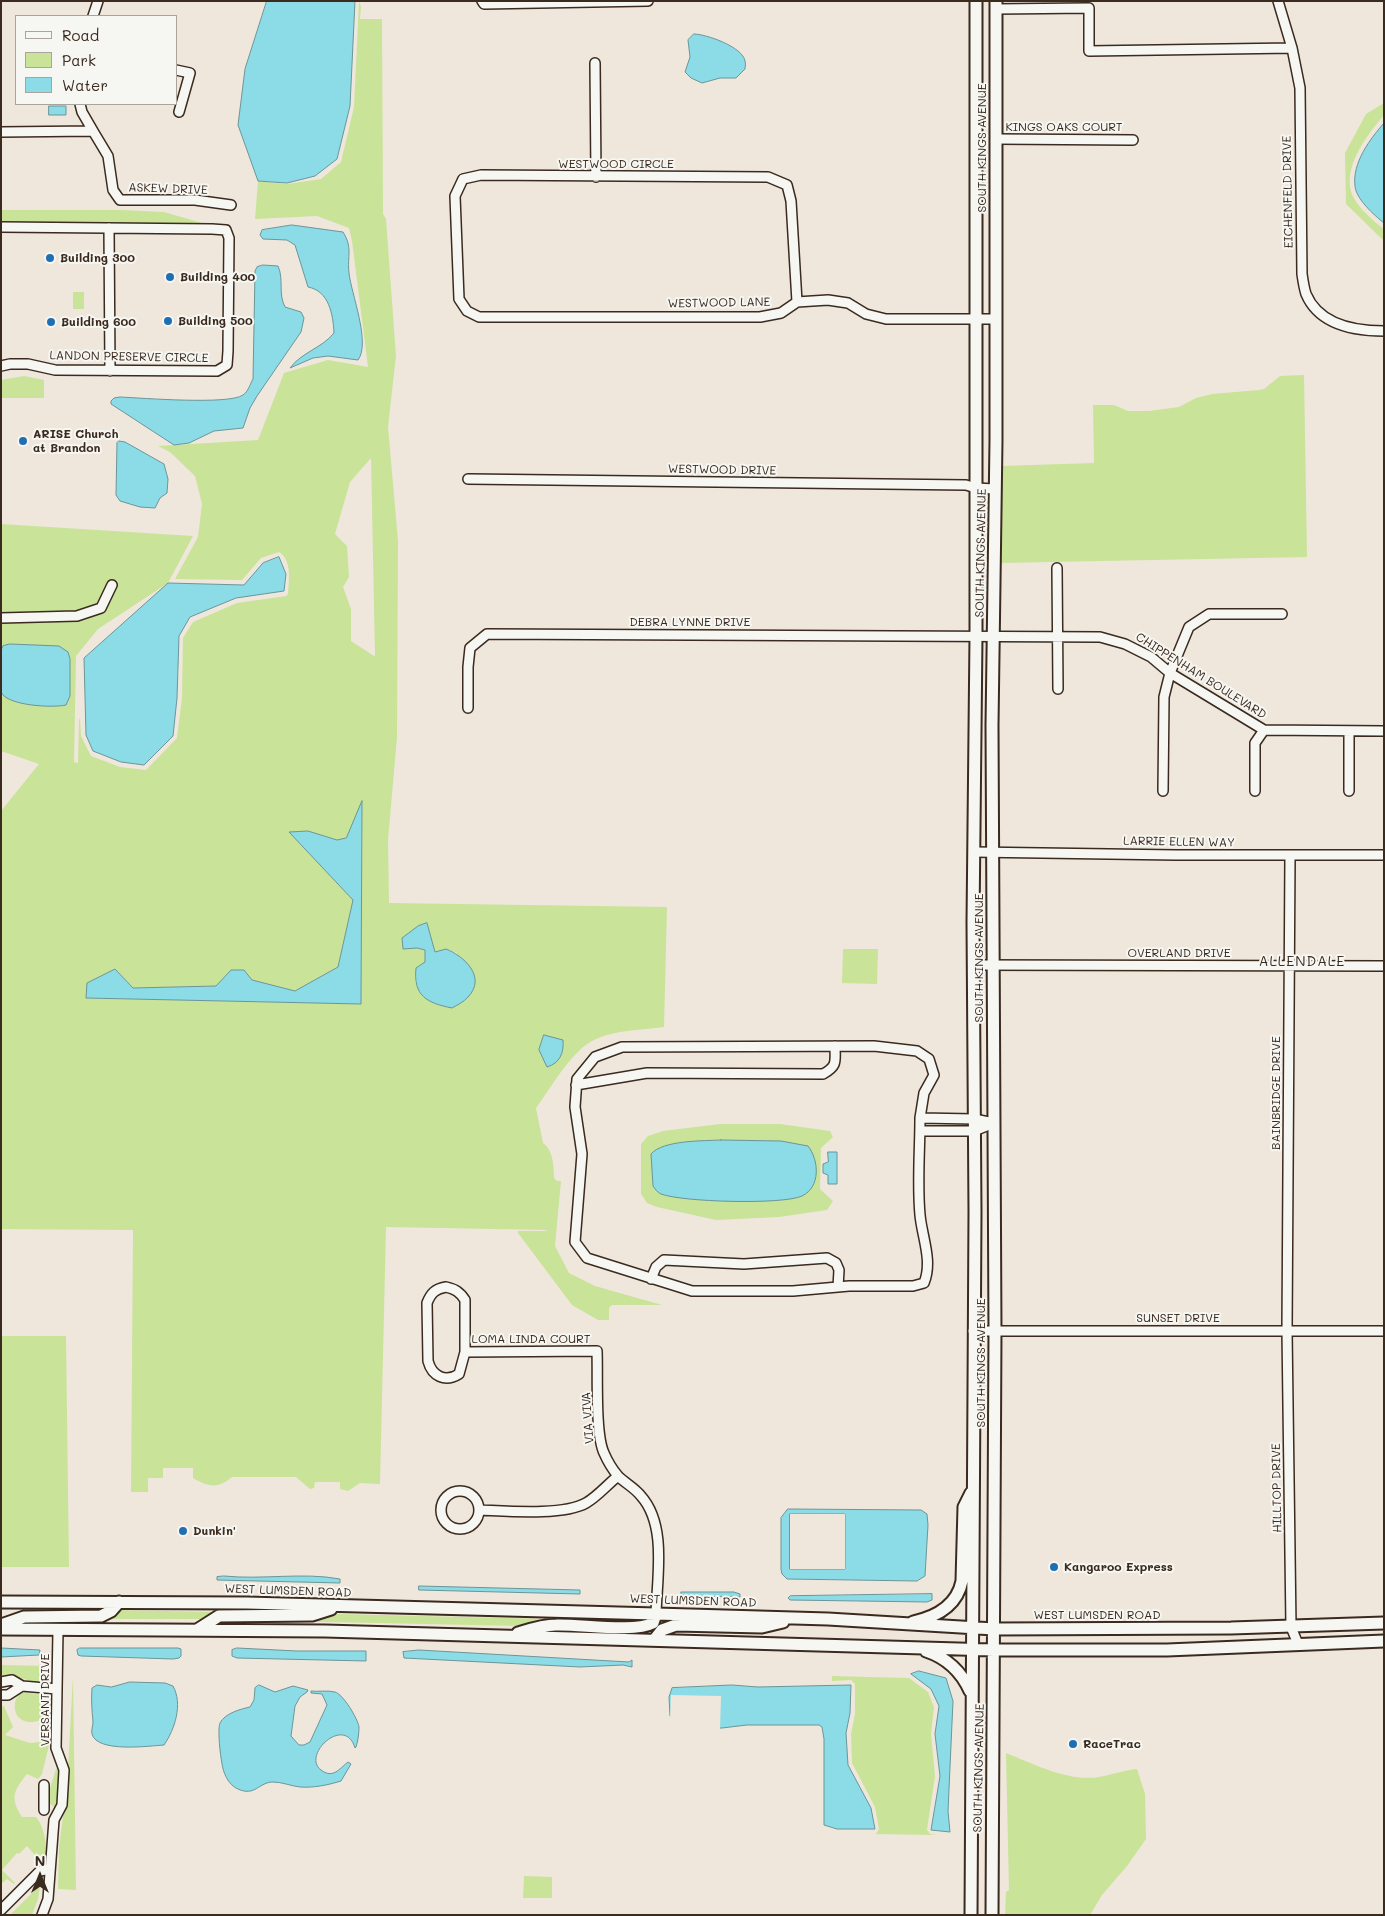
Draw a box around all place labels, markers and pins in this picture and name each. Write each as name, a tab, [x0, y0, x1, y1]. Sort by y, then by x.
place label: Building 300	[60, 251, 135, 265]
marker: Building 300	[44, 252, 56, 264]
place label: Building 400	[180, 270, 255, 284]
marker: Building 400	[164, 271, 176, 283]
place label: Building 500	[178, 314, 253, 328]
place label: Building 600	[61, 315, 136, 329]
marker: Building 500	[162, 315, 174, 327]
marker: Building 600	[45, 316, 57, 328]
place label: ARISE Church at Brandon	[33, 427, 118, 455]
marker: ARISE Church at Brandon	[17, 435, 29, 447]
place label: Dunkin'	[193, 1524, 236, 1538]
marker: Dunkin'	[177, 1525, 189, 1537]
place label: Kangaroo Express	[1064, 1560, 1173, 1574]
marker: Kangaroo Express	[1048, 1561, 1060, 1573]
place label: RaceTrac	[1083, 1737, 1141, 1751]
marker: RaceTrac	[1067, 1738, 1079, 1750]

